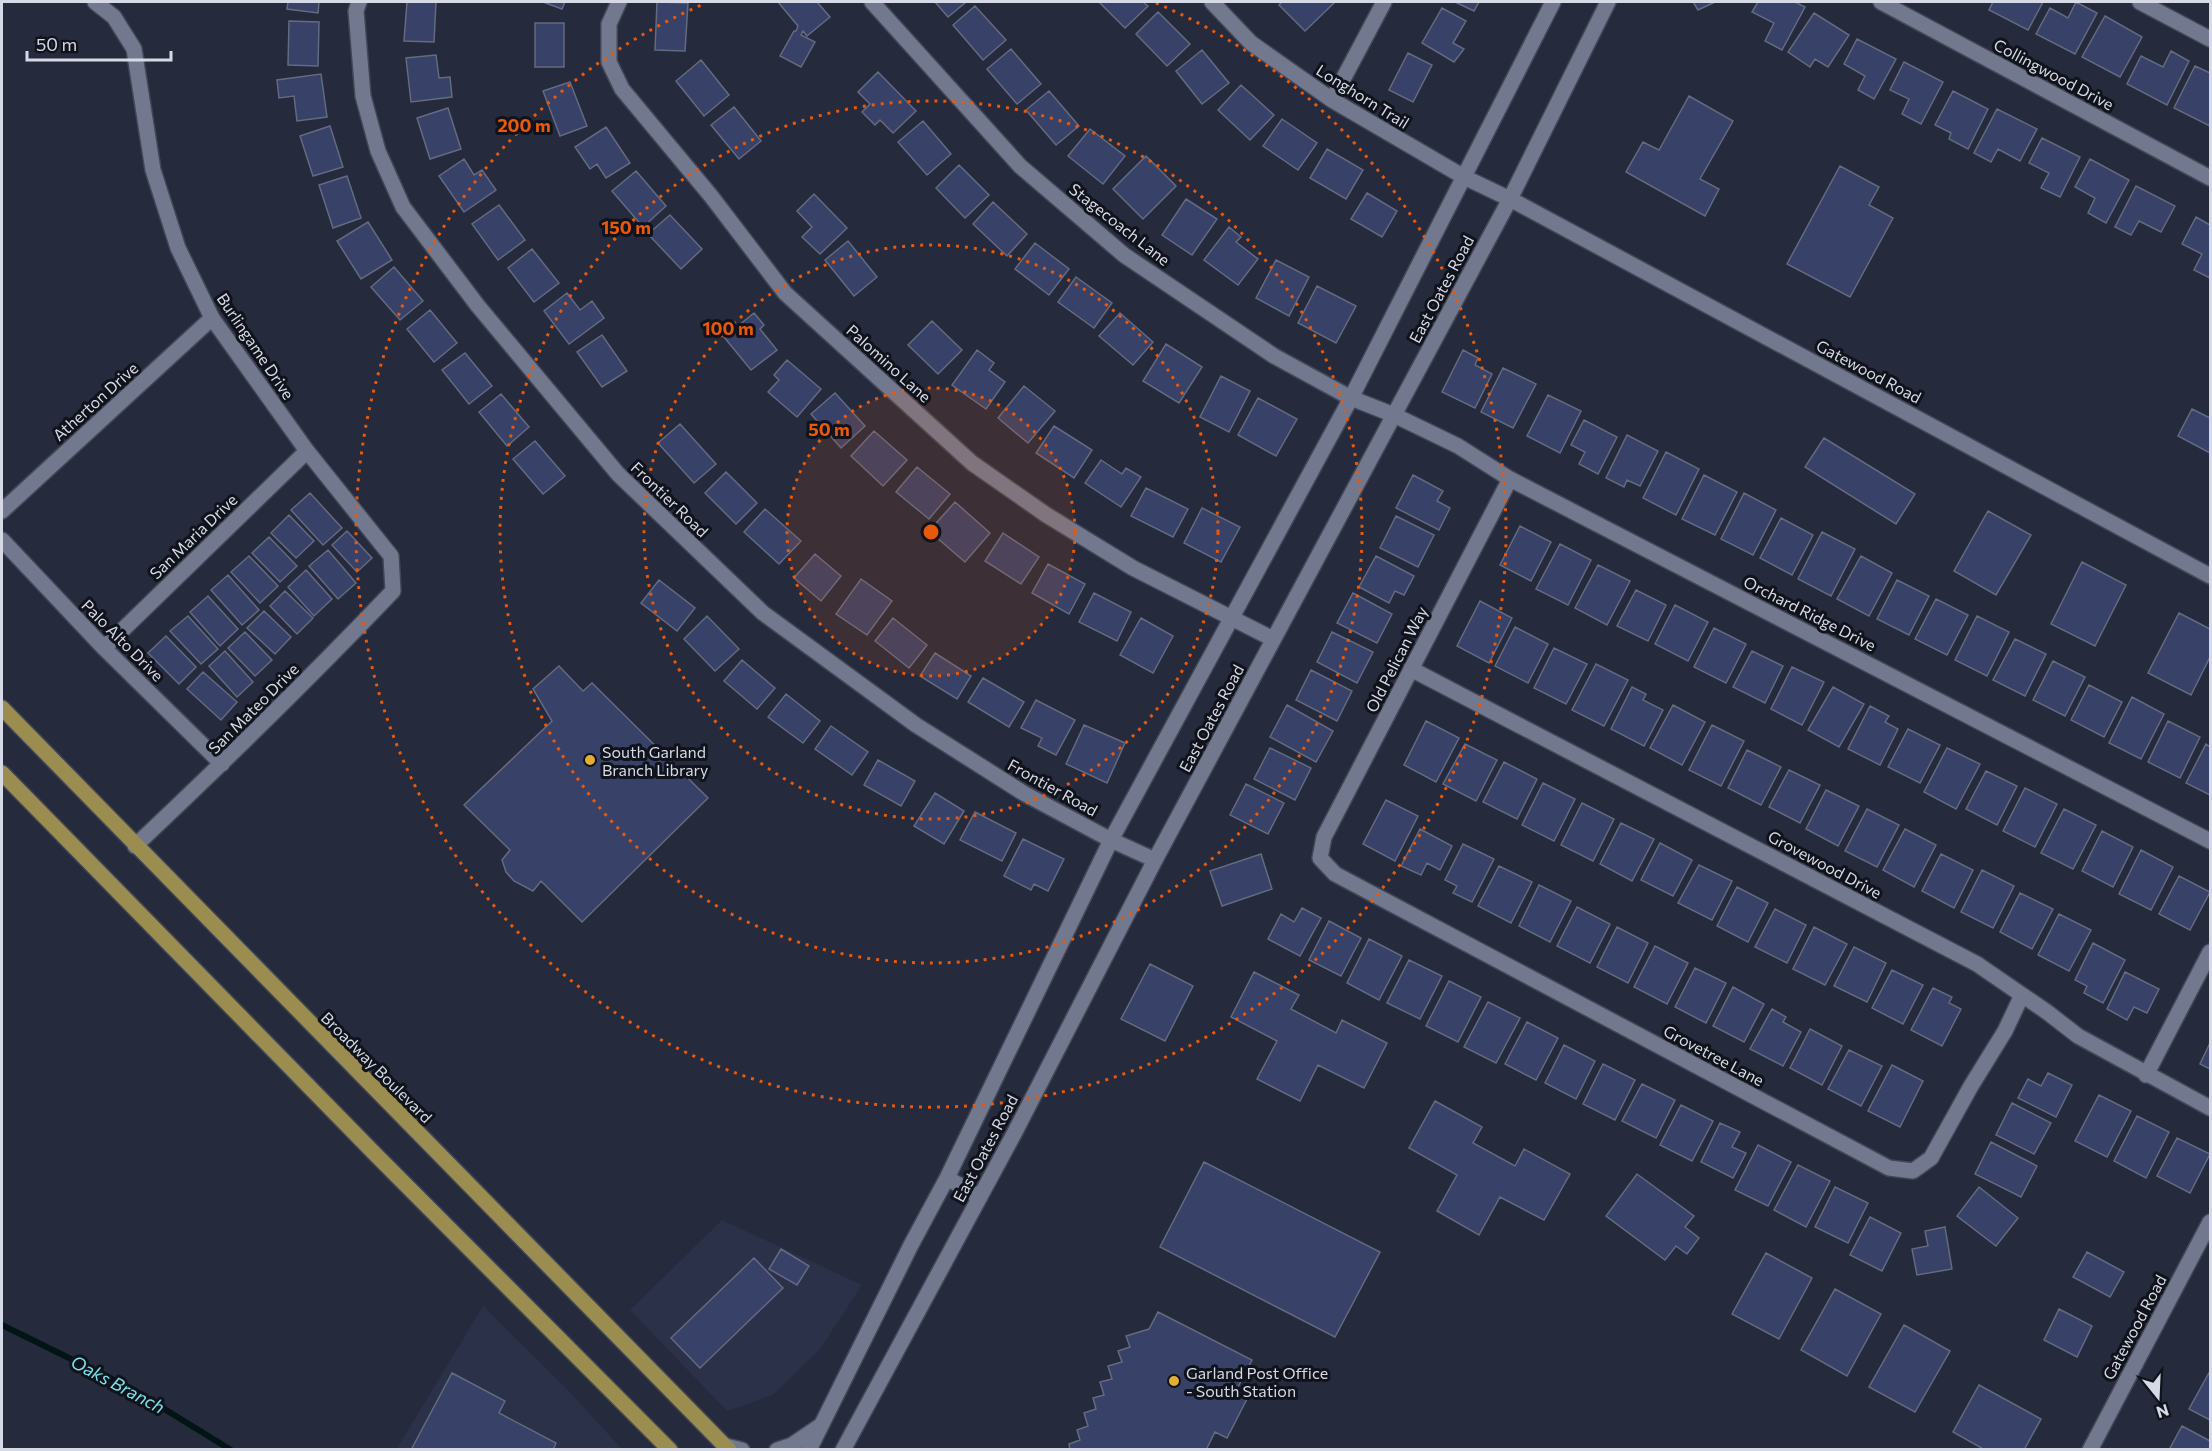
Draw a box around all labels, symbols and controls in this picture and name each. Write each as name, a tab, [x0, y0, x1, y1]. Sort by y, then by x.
scale bar	[27, 24, 171, 62]
text: 50 m	[36, 33, 77, 55]
street label: Collingwood Drive	[1991, 34, 2117, 114]
street label: Longhorn Trail	[1313, 60, 1413, 132]
text: 200 m	[497, 114, 551, 136]
street label: Stagecoach Lane	[1066, 179, 1174, 269]
text: 150 m	[601, 216, 651, 238]
street label: East Oates Road	[1405, 232, 1477, 346]
street label: Burlingame Drive	[213, 289, 299, 403]
text: 100 m	[702, 317, 754, 339]
street label: Palomino Lane	[843, 320, 935, 406]
street label: Gatewood Road	[1813, 335, 1925, 407]
street label: Atherton Drive	[49, 358, 141, 444]
text: 50 m	[808, 418, 850, 440]
street label: Frontier Road	[628, 458, 712, 540]
street label: San Maria Drive	[145, 490, 241, 582]
centre of rings	[921, 522, 941, 542]
street label: Orchard Ridge Drive	[1741, 571, 1879, 655]
street label: Palo Alto Drive	[78, 595, 168, 685]
street label: Old Pelican Way	[1361, 603, 1431, 715]
street label: San Mateo Drive	[204, 659, 302, 757]
street label: East Oates Road	[1175, 661, 1247, 775]
place label: South Garland Branch Library	[602, 742, 708, 779]
marker: South Garland Branch Library	[583, 753, 597, 767]
street label: Frontier Road	[1005, 755, 1101, 819]
street label: Grovewood Drive	[1765, 826, 1885, 902]
street label: Broadway Boulevard	[318, 1008, 436, 1126]
street label: Grovetree Lane	[1660, 1021, 1768, 1089]
street label: East Oates Road	[949, 1091, 1021, 1205]
street label: Gatewood Road	[2098, 1271, 2170, 1383]
water label: Oaks Branch	[67, 1350, 169, 1418]
place label: Garland Post Office - South Station	[1186, 1363, 1328, 1400]
north arrow	[2128, 1367, 2188, 1427]
marker: Garland Post Office - South Station	[1167, 1374, 1181, 1388]
text: N	[2154, 1401, 2171, 1423]

